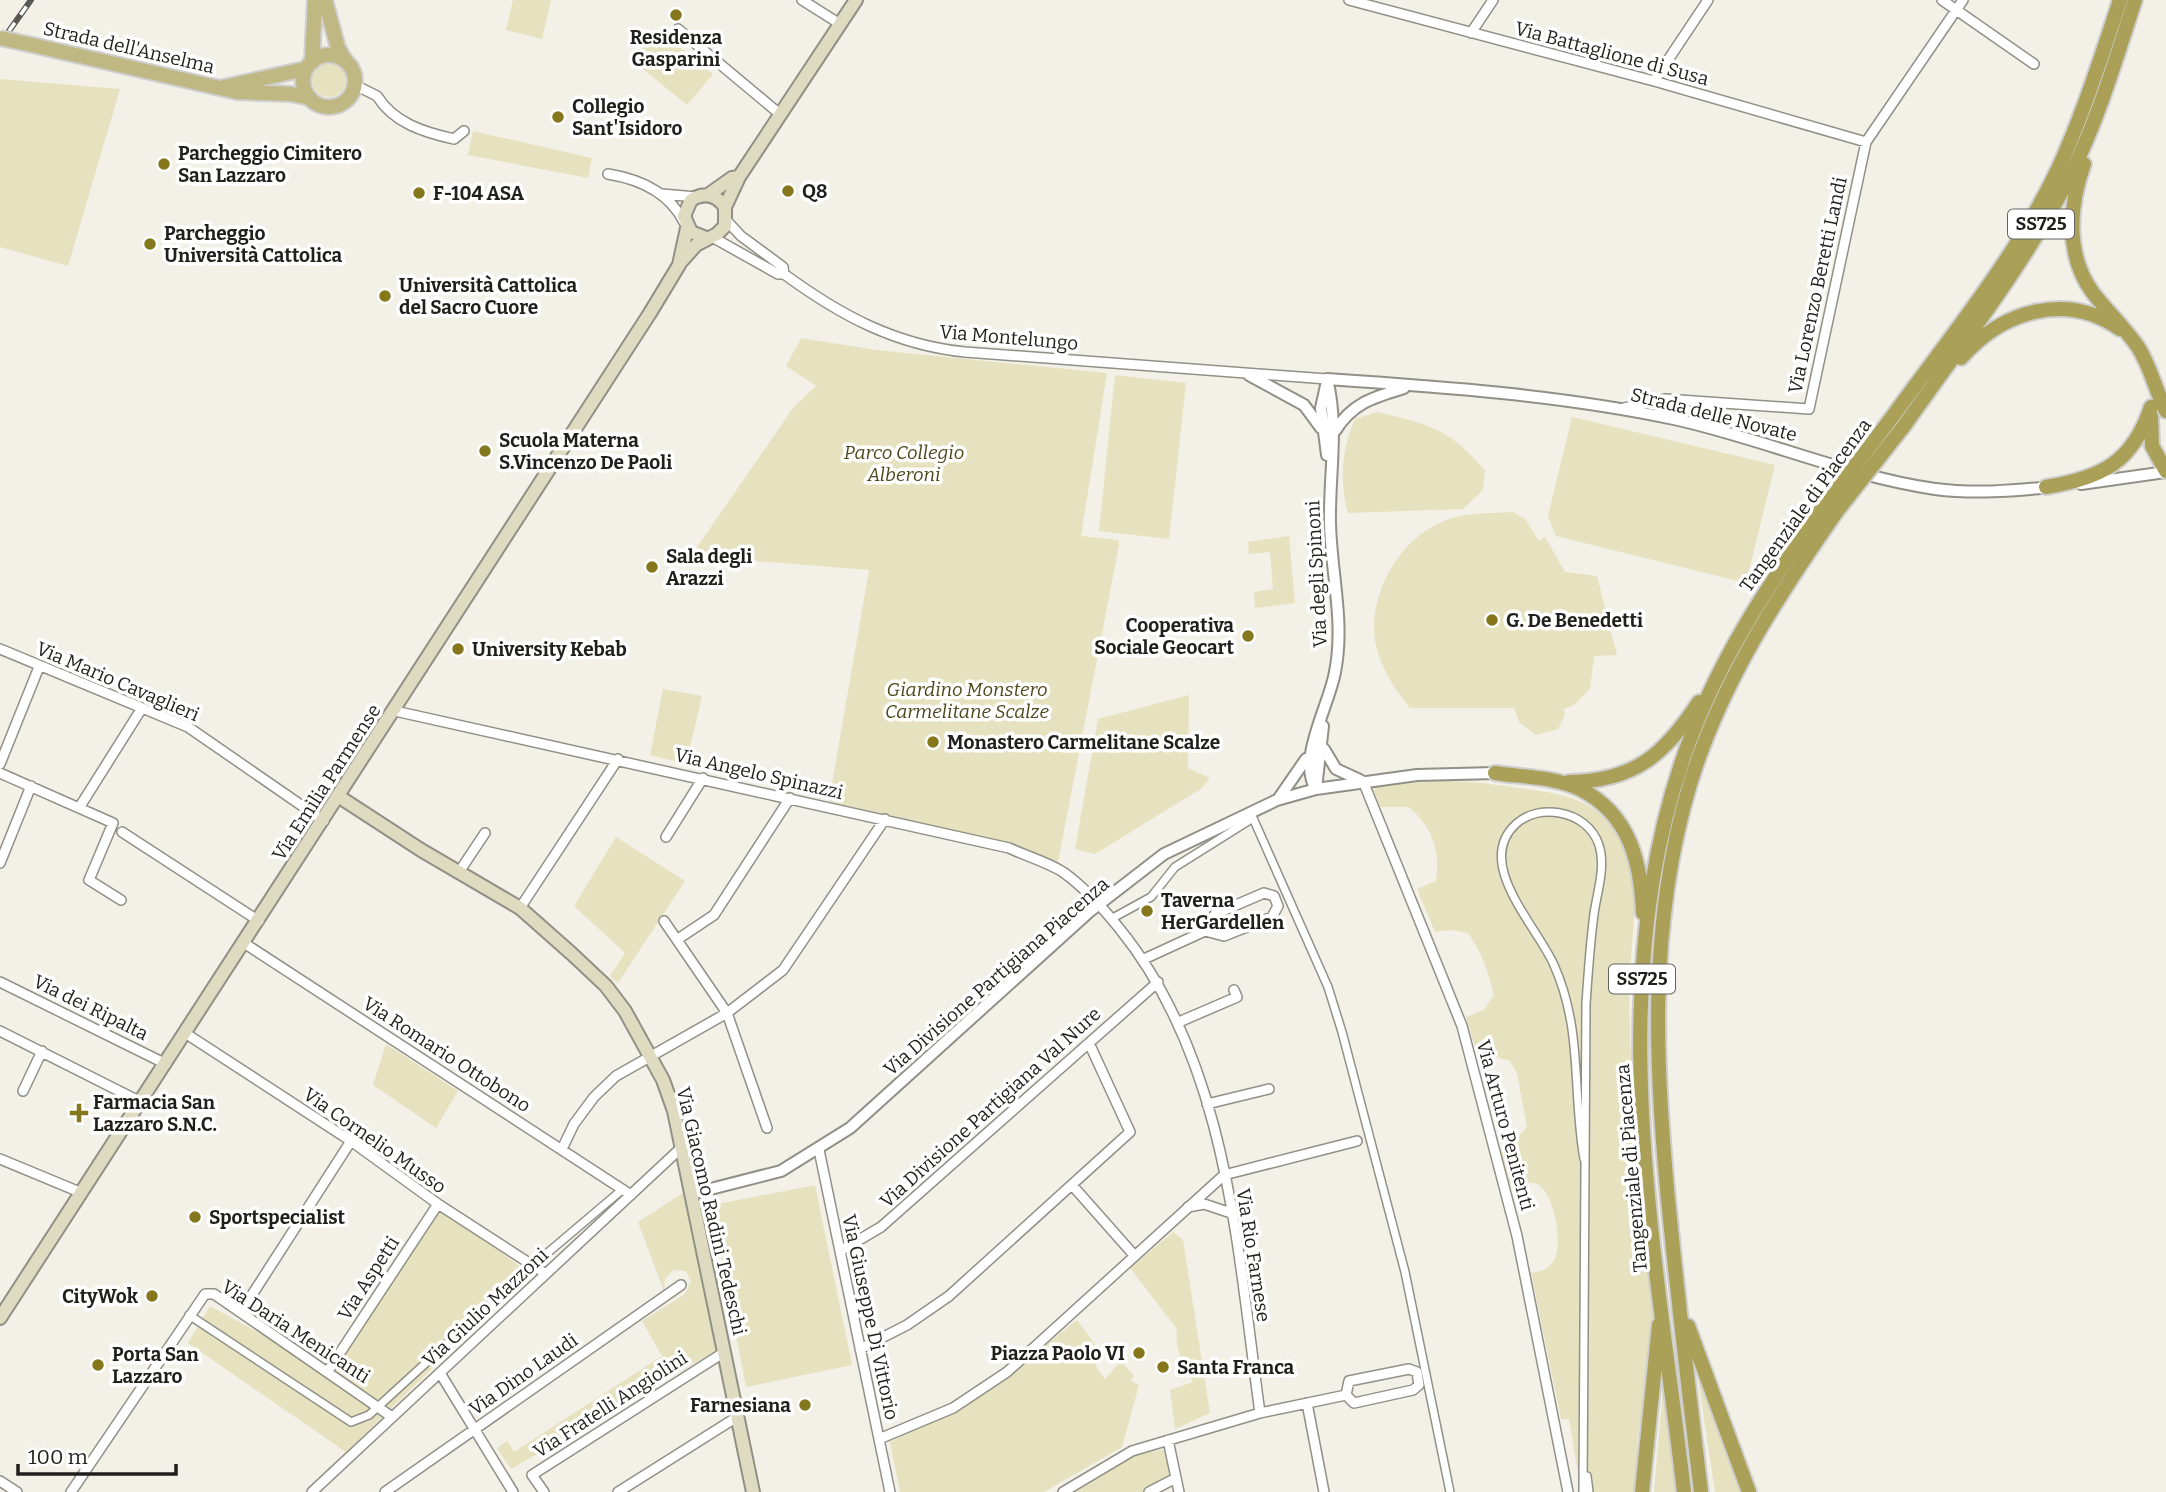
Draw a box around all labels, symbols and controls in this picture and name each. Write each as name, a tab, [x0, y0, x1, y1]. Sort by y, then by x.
marker: Residenza Gasparini	[668, 7, 684, 23]
street label: Strada dell'Anselma	[41, 17, 217, 78]
street label: Via Battaglione di Susa	[1512, 17, 1712, 91]
place label: Residenza Gasparini	[630, 26, 723, 71]
place label: Collegio Sant'Isidoro	[572, 95, 682, 140]
marker: Collegio Sant'Isidoro	[550, 109, 566, 125]
place label: Parcheggio Cimitero San Lazzaro	[178, 142, 362, 187]
marker: Parcheggio Cimitero San Lazzaro	[156, 156, 172, 172]
street label: Via Lorenzo Beretti Landi	[1783, 174, 1852, 396]
place label: Q8	[802, 180, 827, 203]
place label: F-104 ASA	[433, 182, 525, 205]
marker: Q8	[780, 183, 796, 199]
marker: F-104 ASA	[411, 185, 427, 201]
road number: SS725	[2008, 210, 2074, 238]
place label: Parcheggio Università Cattolica	[164, 222, 342, 267]
marker: Parcheggio Università Cattolica	[142, 236, 158, 252]
place label: Università Cattolica del Sacro Cuore	[399, 274, 577, 319]
marker: Università Cattolica del Sacro Cuore	[377, 288, 393, 304]
street label: Via Montelungo	[939, 320, 1079, 355]
street label: Strada delle Novate	[1628, 383, 1799, 446]
street label: Tangenziale di Piacenza	[1735, 414, 1876, 597]
place label: Scuola Materna S.Vincenzo De Paoli	[499, 429, 672, 474]
park label: Parco Collegio Alberoni	[844, 441, 964, 486]
marker: Scuola Materna S.Vincenzo De Paoli	[477, 443, 493, 459]
street label: Via degli Spinoni	[1301, 499, 1332, 648]
place label: Sala degli Arazzi	[666, 545, 752, 590]
marker: Sala degli Arazzi	[644, 559, 660, 575]
place label: G. De Benedetti	[1506, 609, 1643, 632]
marker: G. De Benedetti	[1484, 612, 1500, 628]
place label: Cooperativa Sociale Geocart	[1094, 614, 1234, 659]
marker: Cooperativa Sociale Geocart	[1240, 628, 1256, 644]
street label: Via Mario Cavaglieri	[33, 637, 203, 726]
place label: University Kebab	[472, 638, 627, 661]
marker: University Kebab	[450, 641, 466, 657]
park label: Giardino Monstero Carmelitane Scalze	[885, 678, 1049, 723]
street label: Via Emilia Parmense	[267, 700, 386, 865]
place label: Monastero Carmelitane Scalze	[947, 731, 1220, 754]
marker: Monastero Carmelitane Scalze	[925, 734, 941, 750]
street label: Via Angelo Spinazzi	[672, 743, 846, 804]
street label: Via Divisione Partigiana Piacenza	[879, 872, 1114, 1080]
place label: Taverna HerGardellen	[1161, 889, 1285, 934]
marker: Taverna HerGardellen	[1139, 903, 1155, 919]
road number: SS725	[1609, 964, 1675, 994]
street label: Via dei Ripalta	[29, 970, 153, 1045]
street label: Via Romario Ottobono	[359, 992, 535, 1117]
street label: Via Divisione Partigiana Val Nure	[875, 1002, 1105, 1213]
street label: Via Arturo Penitenti	[1472, 1037, 1539, 1213]
street label: Tangenziale di Piacenza	[1611, 1062, 1652, 1273]
street label: Via Cornelio Musso	[299, 1083, 451, 1198]
street label: Via Giacomo Radini Tedeschi	[672, 1085, 751, 1338]
place label: Farmacia San Lazzaro S.N.C.	[93, 1091, 217, 1136]
marker: Farmacia San Lazzaro S.N.C.	[71, 1105, 87, 1121]
street label: Via Rio Farnese	[1232, 1187, 1275, 1324]
place label: Sportspecialist	[209, 1206, 346, 1229]
marker: Sportspecialist	[187, 1209, 203, 1225]
street label: Via Giuseppe Di Vittorio	[837, 1212, 904, 1422]
street label: Via Aspetti	[333, 1232, 404, 1324]
street label: Via Giulio Mazzoni	[418, 1243, 553, 1371]
street label: Via Daria Menicanti	[217, 1275, 375, 1388]
place label: CityWok	[62, 1285, 139, 1308]
marker: CityWok	[144, 1288, 160, 1304]
street label: Via Dino Laudi	[465, 1328, 582, 1420]
place label: Piazza Paolo VI	[991, 1342, 1125, 1365]
place label: Porta San Lazzaro	[112, 1343, 199, 1388]
marker: Piazza Paolo VI	[1131, 1345, 1147, 1361]
street label: Via Fratelli Angiolini	[529, 1346, 692, 1463]
place label: Santa Franca	[1177, 1356, 1295, 1379]
marker: Porta San Lazzaro	[90, 1357, 106, 1373]
marker: Santa Franca	[1155, 1359, 1171, 1375]
place label: Farnesiana	[690, 1394, 791, 1417]
marker: Farnesiana	[797, 1397, 813, 1413]
scale bar	[18, 1432, 175, 1476]
text: 100 m	[28, 1444, 88, 1470]

